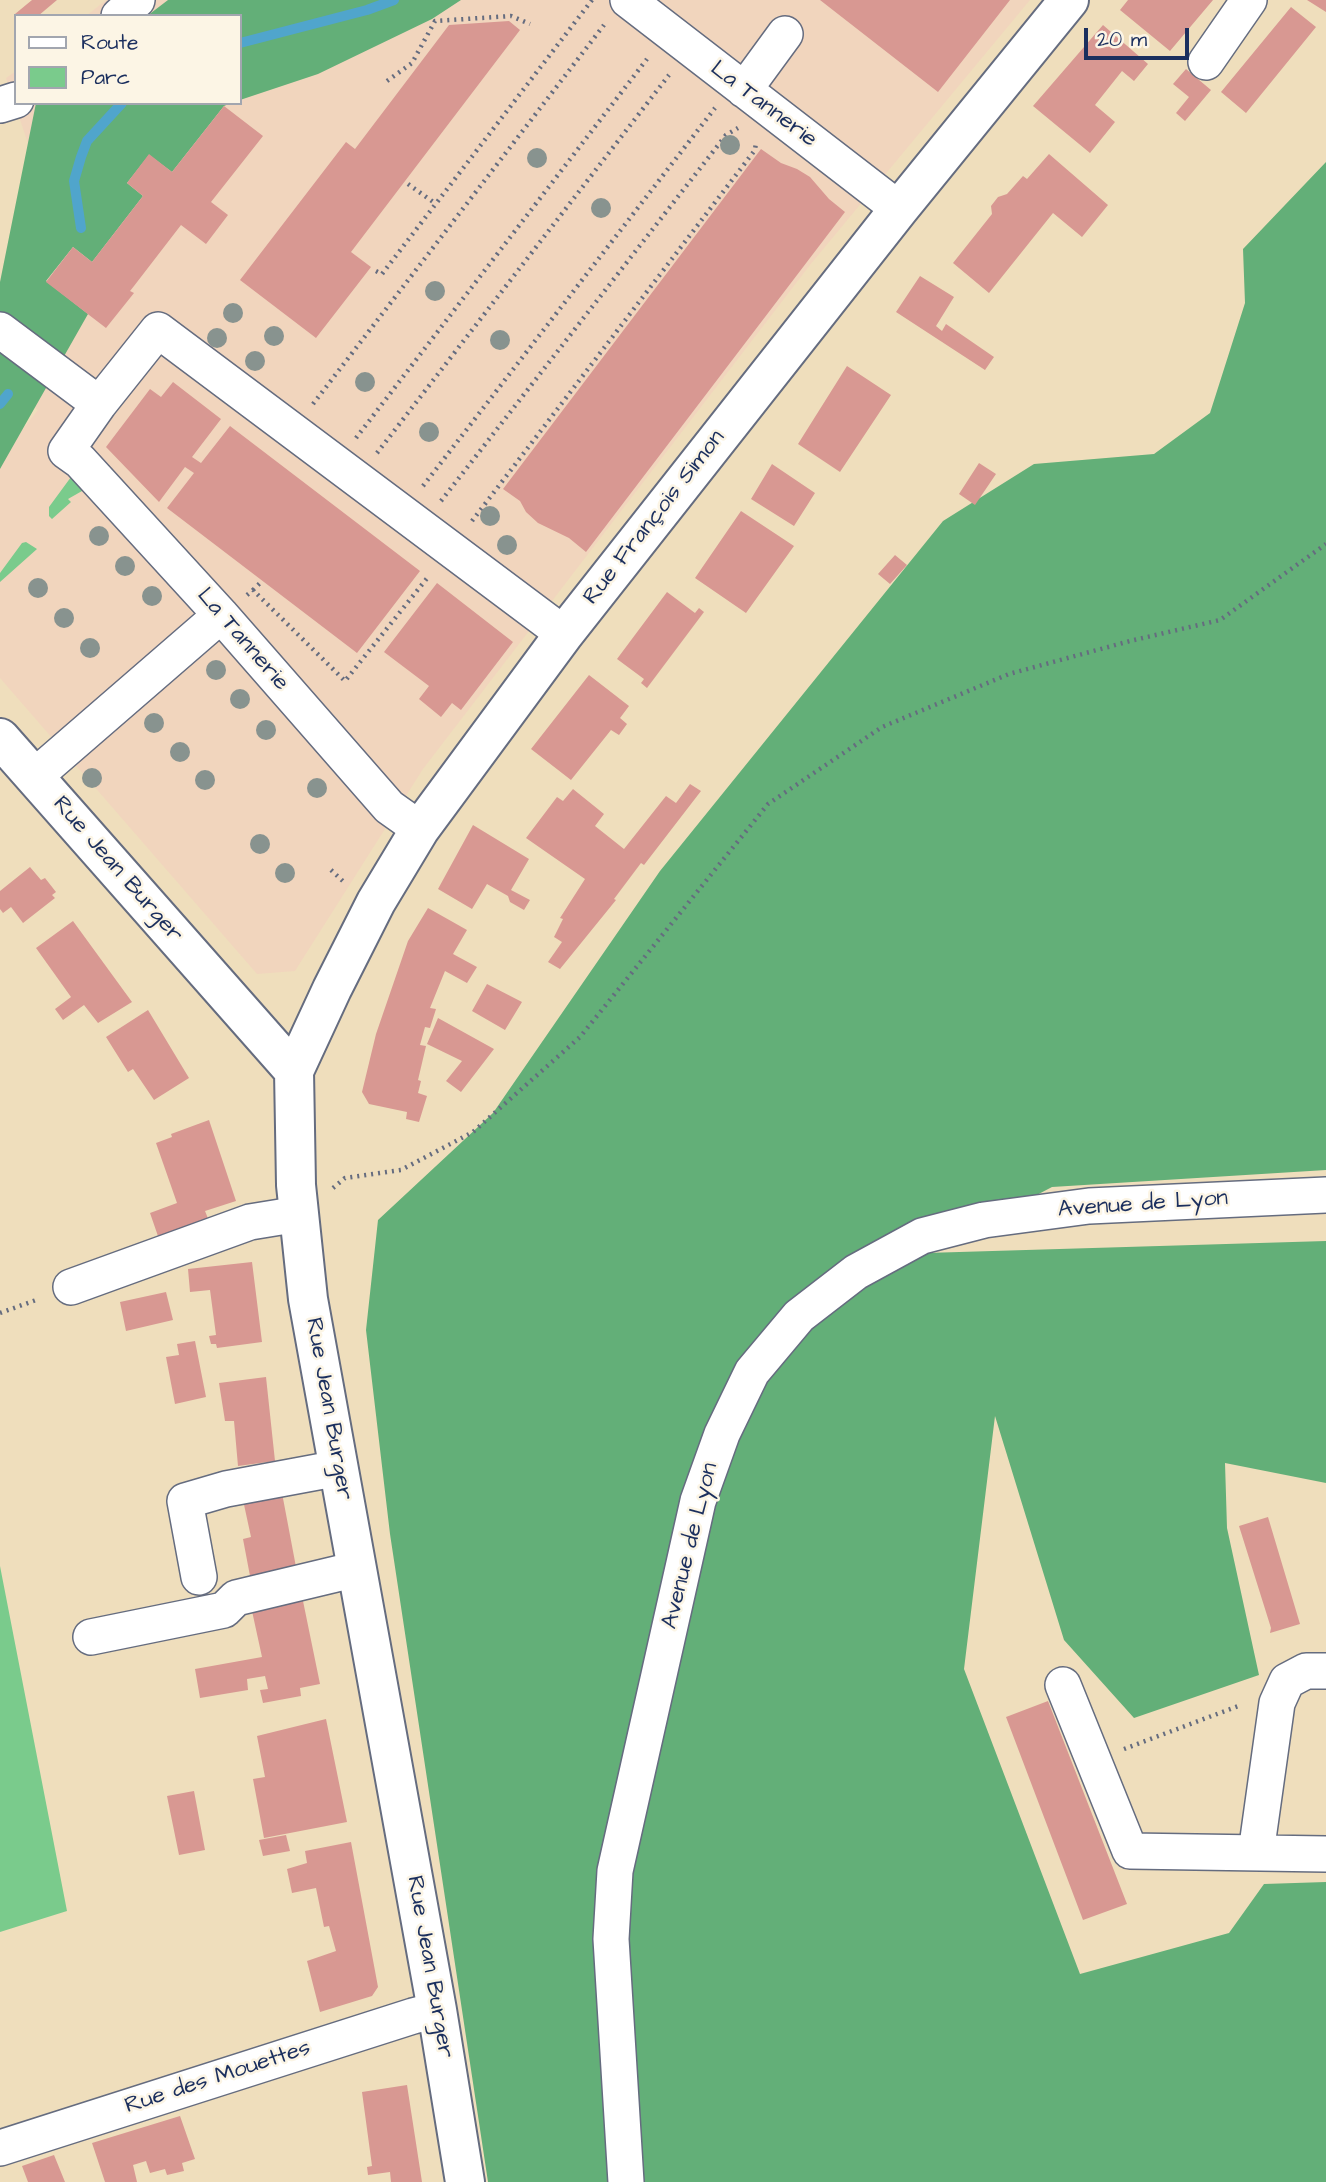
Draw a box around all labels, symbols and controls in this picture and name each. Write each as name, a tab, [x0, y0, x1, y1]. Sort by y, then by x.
legend	[14, 14, 242, 105]
scale bar	[1088, 14, 1193, 58]
text: 20 m	[1097, 25, 1147, 54]
text: Route	[81, 28, 138, 57]
street label: La Tannerie	[704, 56, 822, 154]
text: Parc	[81, 63, 130, 92]
street label: Rue François Simon	[578, 425, 732, 611]
street label: La Tannerie	[190, 583, 294, 697]
street label: Rue Jean Burger	[46, 791, 188, 949]
street label: Avenue de Lyon	[1057, 1185, 1229, 1225]
street label: Rue Jean Burger	[298, 1316, 358, 1502]
street label: Avenue de Lyon	[657, 1460, 725, 1632]
street label: Rue Jean Burger	[399, 1874, 459, 2060]
street label: Rue des Mouettes	[122, 2035, 314, 2121]

